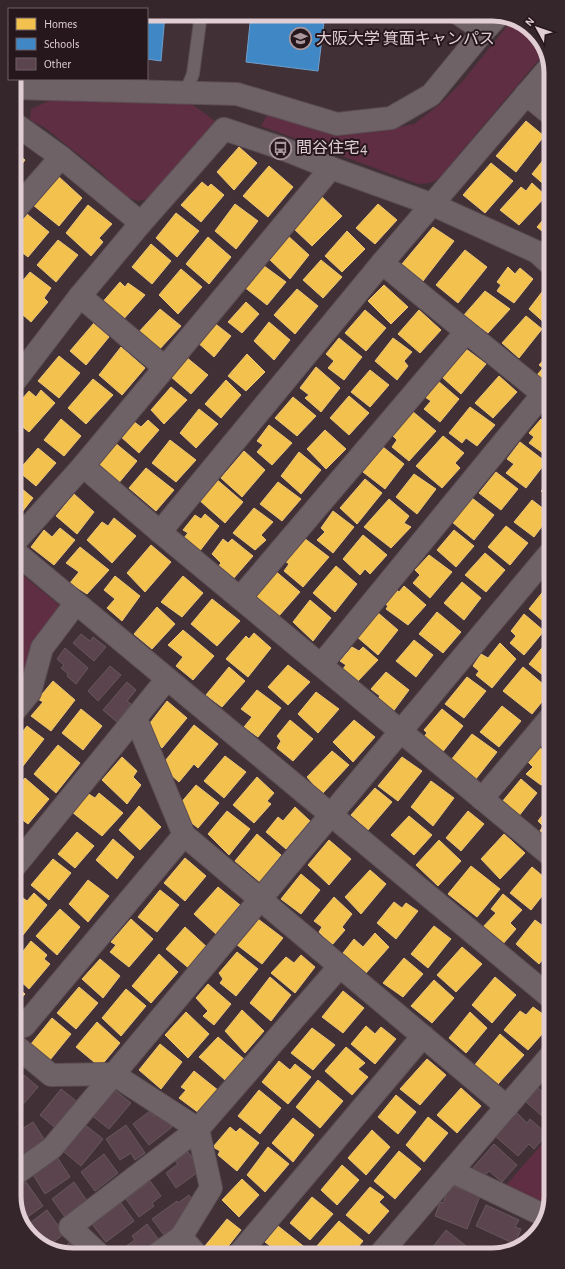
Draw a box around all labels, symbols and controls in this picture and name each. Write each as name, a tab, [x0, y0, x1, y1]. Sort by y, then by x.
legend	[8, 8, 148, 80]
north arrow	[517, 8, 557, 48]
text: N	[523, 15, 536, 28]
text: Homes	[44, 18, 77, 30]
school or university icon: 大阪大学 箕面キャンパス	[288, 26, 314, 52]
place label: 大阪大学 箕面キャンパス	[316, 30, 495, 47]
text: Schools	[44, 38, 79, 50]
text: Other	[44, 58, 71, 70]
bus stop icon: 間谷住宅4	[268, 135, 294, 161]
place label: 間谷住宅4	[296, 139, 368, 156]

